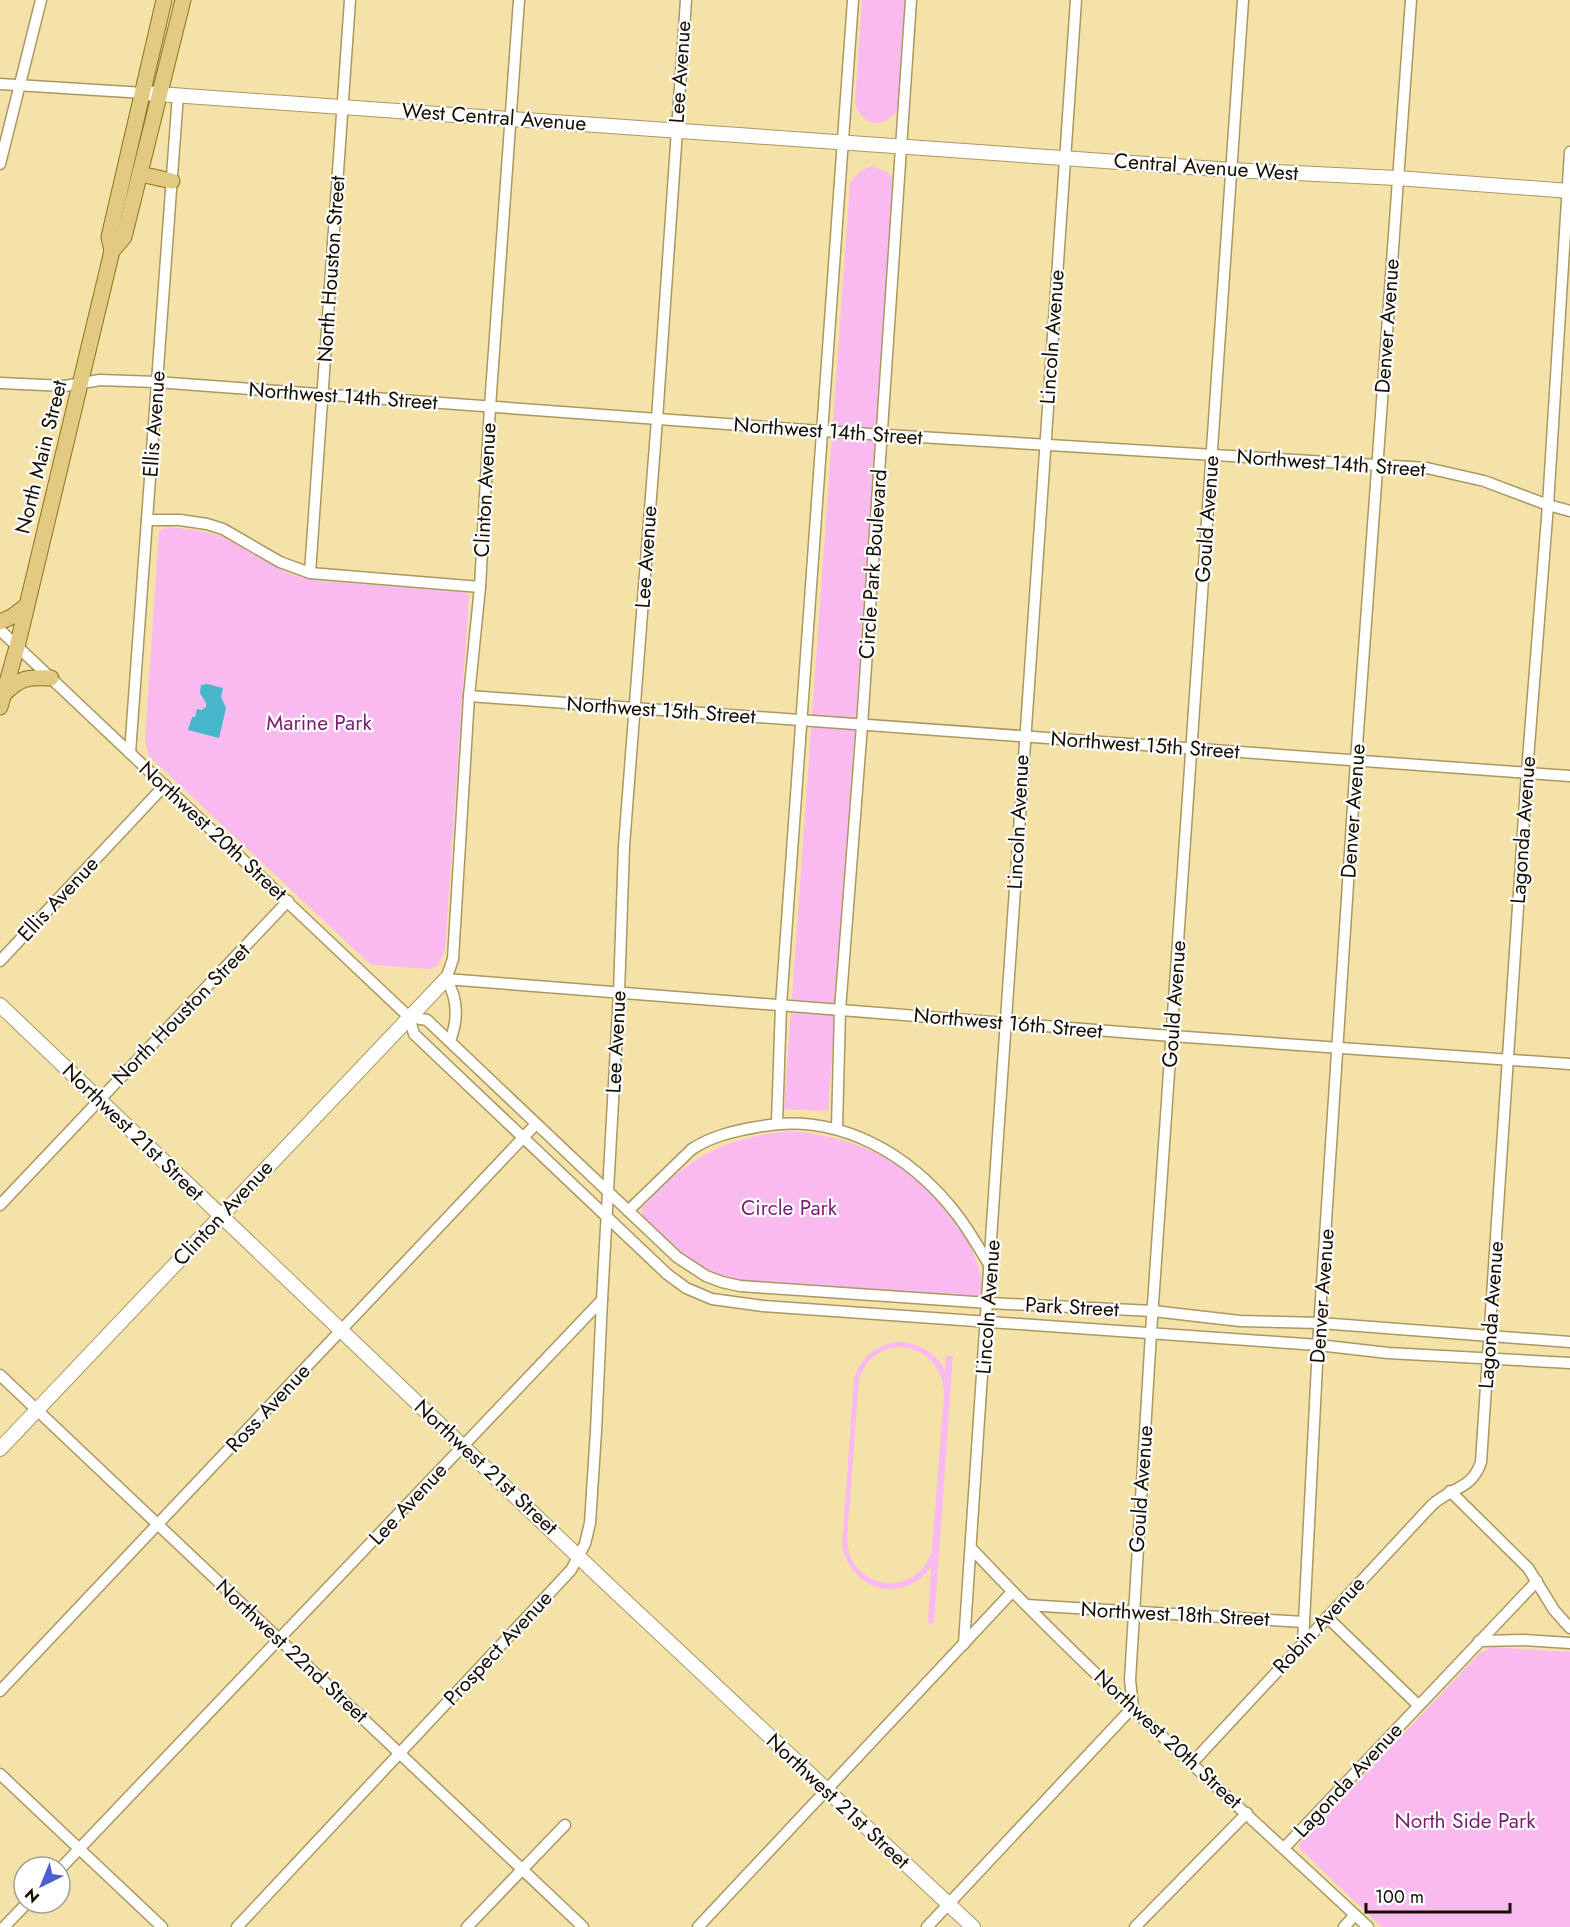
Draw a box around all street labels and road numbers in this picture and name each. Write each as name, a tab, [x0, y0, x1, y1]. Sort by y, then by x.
street label: Lee Avenue	[661, 19, 699, 124]
street label: West Central Avenue	[401, 96, 587, 138]
street label: Central Avenue West	[1113, 146, 1299, 188]
street label: North Houston Street	[310, 175, 352, 363]
street label: Denver Avenue	[1367, 258, 1407, 394]
street label: Lincoln Avenue	[1032, 268, 1072, 405]
street label: Ellis Avenue	[135, 369, 173, 478]
street label: Northwest 14th Street	[247, 374, 439, 418]
street label: North Main Street	[7, 377, 75, 537]
street label: Northwest 14th Street	[732, 409, 924, 453]
street label: Clinton Avenue	[466, 422, 504, 558]
street label: Northwest 14th Street	[1235, 441, 1427, 485]
street label: Gould Avenue	[1188, 454, 1226, 584]
street label: Circle Park Boulevard	[851, 468, 895, 660]
street label: Lee Avenue	[627, 504, 665, 609]
street label: Northwest 15th Street	[566, 688, 756, 732]
street label: Northwest 15th Street	[1050, 723, 1240, 767]
street label: Denver Avenue	[1333, 743, 1373, 879]
street label: Northwest 20th Street	[132, 754, 294, 908]
street label: Lincoln Avenue	[999, 754, 1037, 890]
street label: Lagonda Avenue	[1503, 755, 1543, 905]
street label: Ellis Avenue	[11, 850, 106, 948]
street label: North Houston Street	[105, 936, 257, 1092]
street label: Gould Avenue	[1155, 939, 1193, 1069]
street label: Lee Avenue	[598, 990, 634, 1094]
street label: Northwest 16th Street	[912, 1000, 1104, 1046]
street label: Northwest 21st Street	[55, 1056, 211, 1208]
street label: Clinton Avenue	[166, 1153, 280, 1273]
street label: Denver Avenue	[1302, 1228, 1342, 1364]
street label: Lincoln Avenue	[968, 1238, 1008, 1375]
street label: Lagonda Avenue	[1471, 1240, 1511, 1390]
street label: Park Street	[1024, 1290, 1120, 1324]
street label: Ross Avenue	[219, 1357, 317, 1459]
street label: Northwest 21st Street	[407, 1392, 565, 1542]
street label: Gould Avenue	[1122, 1424, 1160, 1554]
street label: Lee Avenue	[362, 1456, 454, 1552]
street label: Robin Avenue	[1266, 1570, 1372, 1680]
street label: Northwest 22nd Street	[209, 1572, 375, 1730]
street label: Prospect Avenue	[437, 1584, 559, 1712]
street label: Northwest 18th Street	[1080, 1594, 1270, 1634]
street label: Northwest 20th Street	[1087, 1662, 1249, 1816]
street label: Lagonda Avenue	[1287, 1716, 1409, 1844]
street label: Northwest 21st Street	[759, 1726, 917, 1876]

